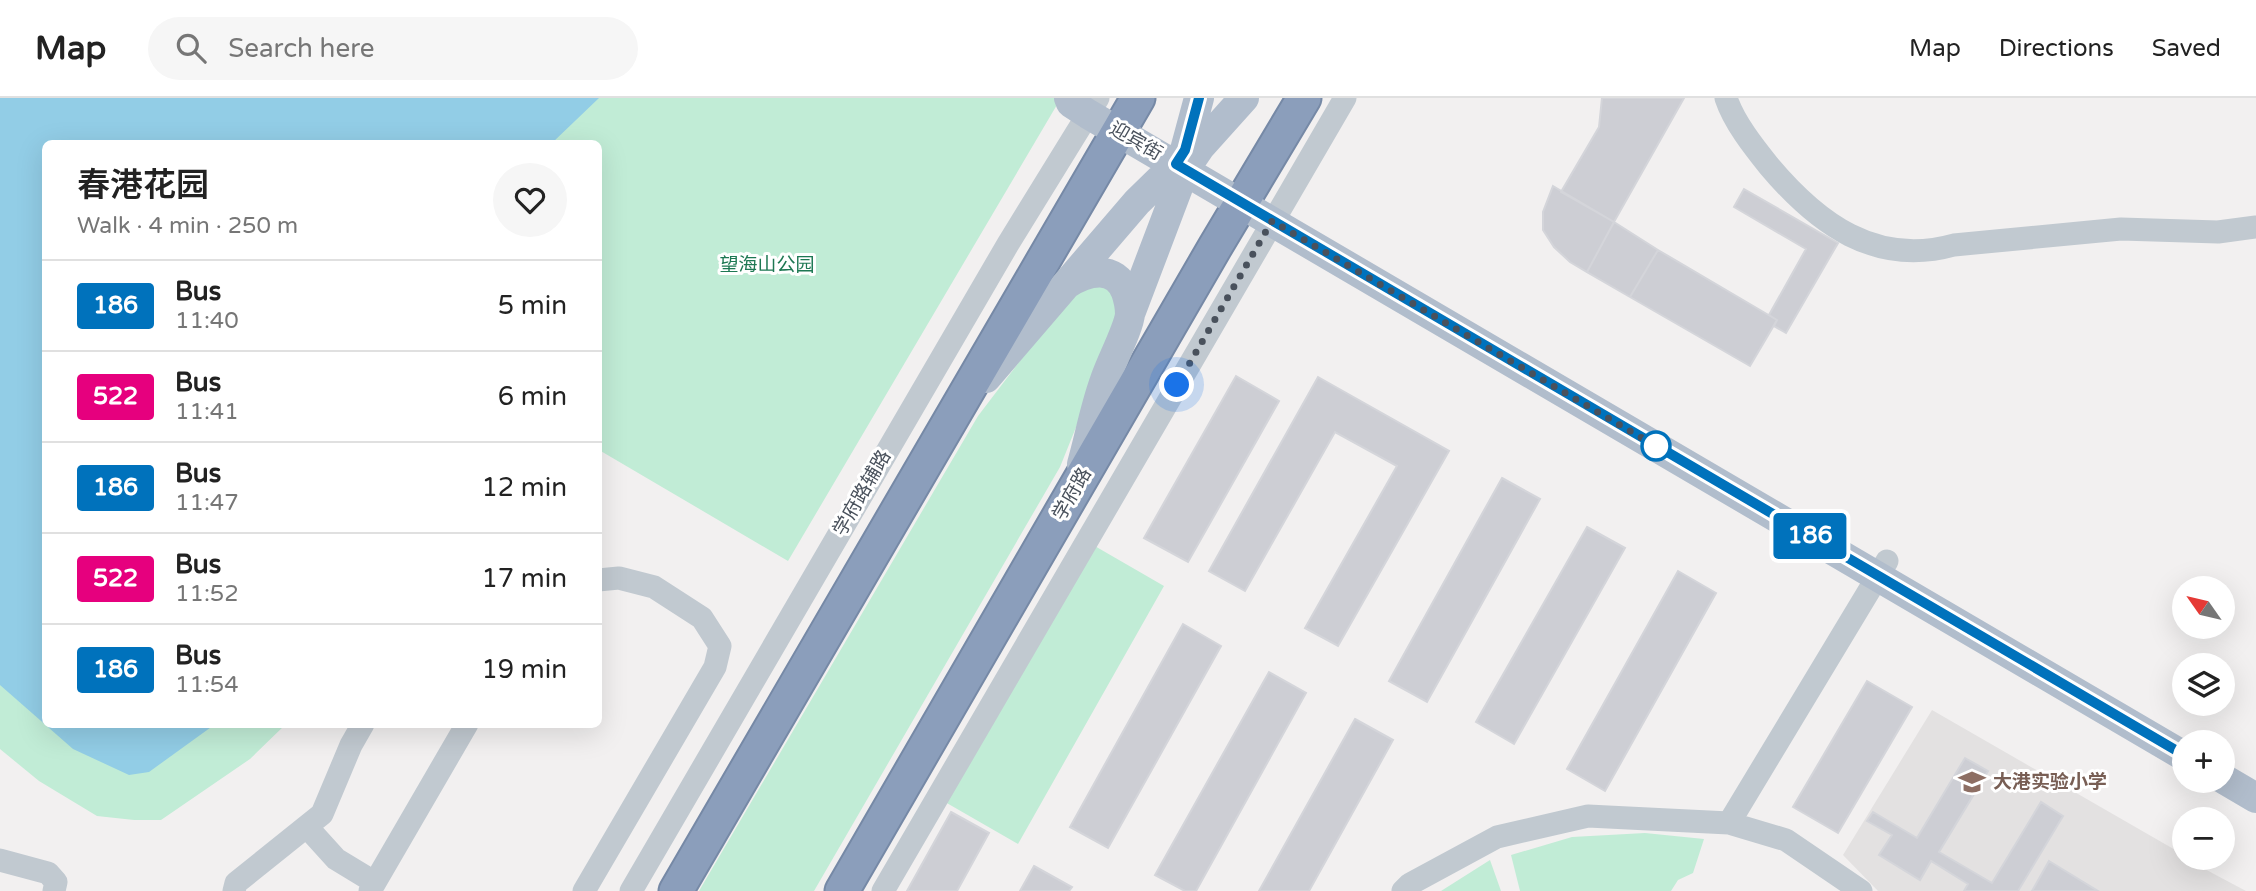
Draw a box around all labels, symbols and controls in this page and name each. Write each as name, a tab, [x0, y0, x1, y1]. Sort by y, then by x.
search box	[148, 17, 638, 80]
text: Map	[35, 29, 106, 68]
icon: search	[172, 29, 210, 67]
text: Search here	[228, 33, 374, 64]
text: Map	[1909, 34, 1961, 63]
text: Directions	[1999, 34, 2114, 63]
text: Saved	[2152, 34, 2221, 63]
street label: 迎宾街	[1106, 117, 1166, 165]
button: heart	[493, 163, 567, 237]
text: 春港花园	[77, 166, 209, 205]
text: Walk · 4 min · 250 m	[77, 212, 298, 240]
park label: 望海山公园	[719, 254, 815, 276]
text: Bus	[175, 276, 221, 307]
text: 5 min	[498, 290, 567, 321]
text: 186	[93, 291, 138, 320]
text: 11:40	[175, 307, 239, 335]
text: Bus	[175, 367, 221, 398]
your location	[1159, 367, 1194, 402]
text: 6 min	[498, 381, 567, 412]
text: 522	[93, 382, 138, 411]
text: 11:41	[175, 398, 239, 426]
unlabelled marker	[1641, 431, 1671, 461]
street label: 学府路辅路	[829, 446, 895, 540]
text: Bus	[175, 458, 221, 489]
street label: 学府路	[1048, 464, 1096, 524]
text: 12 min	[481, 472, 567, 503]
text: 186	[93, 473, 138, 502]
text: 11:47	[175, 489, 239, 517]
line badge: 186	[1770, 513, 1850, 559]
text: 186	[1787, 521, 1833, 550]
text: Bus	[175, 549, 221, 580]
text: 17 min	[481, 563, 567, 594]
text: 522	[93, 564, 138, 593]
north arrow	[2172, 576, 2235, 639]
map controls	[2172, 576, 2235, 870]
text: 11:52	[175, 580, 239, 608]
text: Bus	[175, 640, 221, 671]
button: layers	[2172, 653, 2235, 716]
text: 19 min	[481, 654, 567, 685]
text: 186	[93, 655, 138, 684]
text: 11:54	[175, 671, 239, 699]
button: +	[2172, 730, 2235, 793]
school or university icon: 大港实验小学	[1957, 767, 1987, 797]
place label: 大港实验小学	[1993, 771, 2107, 793]
button: −	[2172, 807, 2235, 870]

